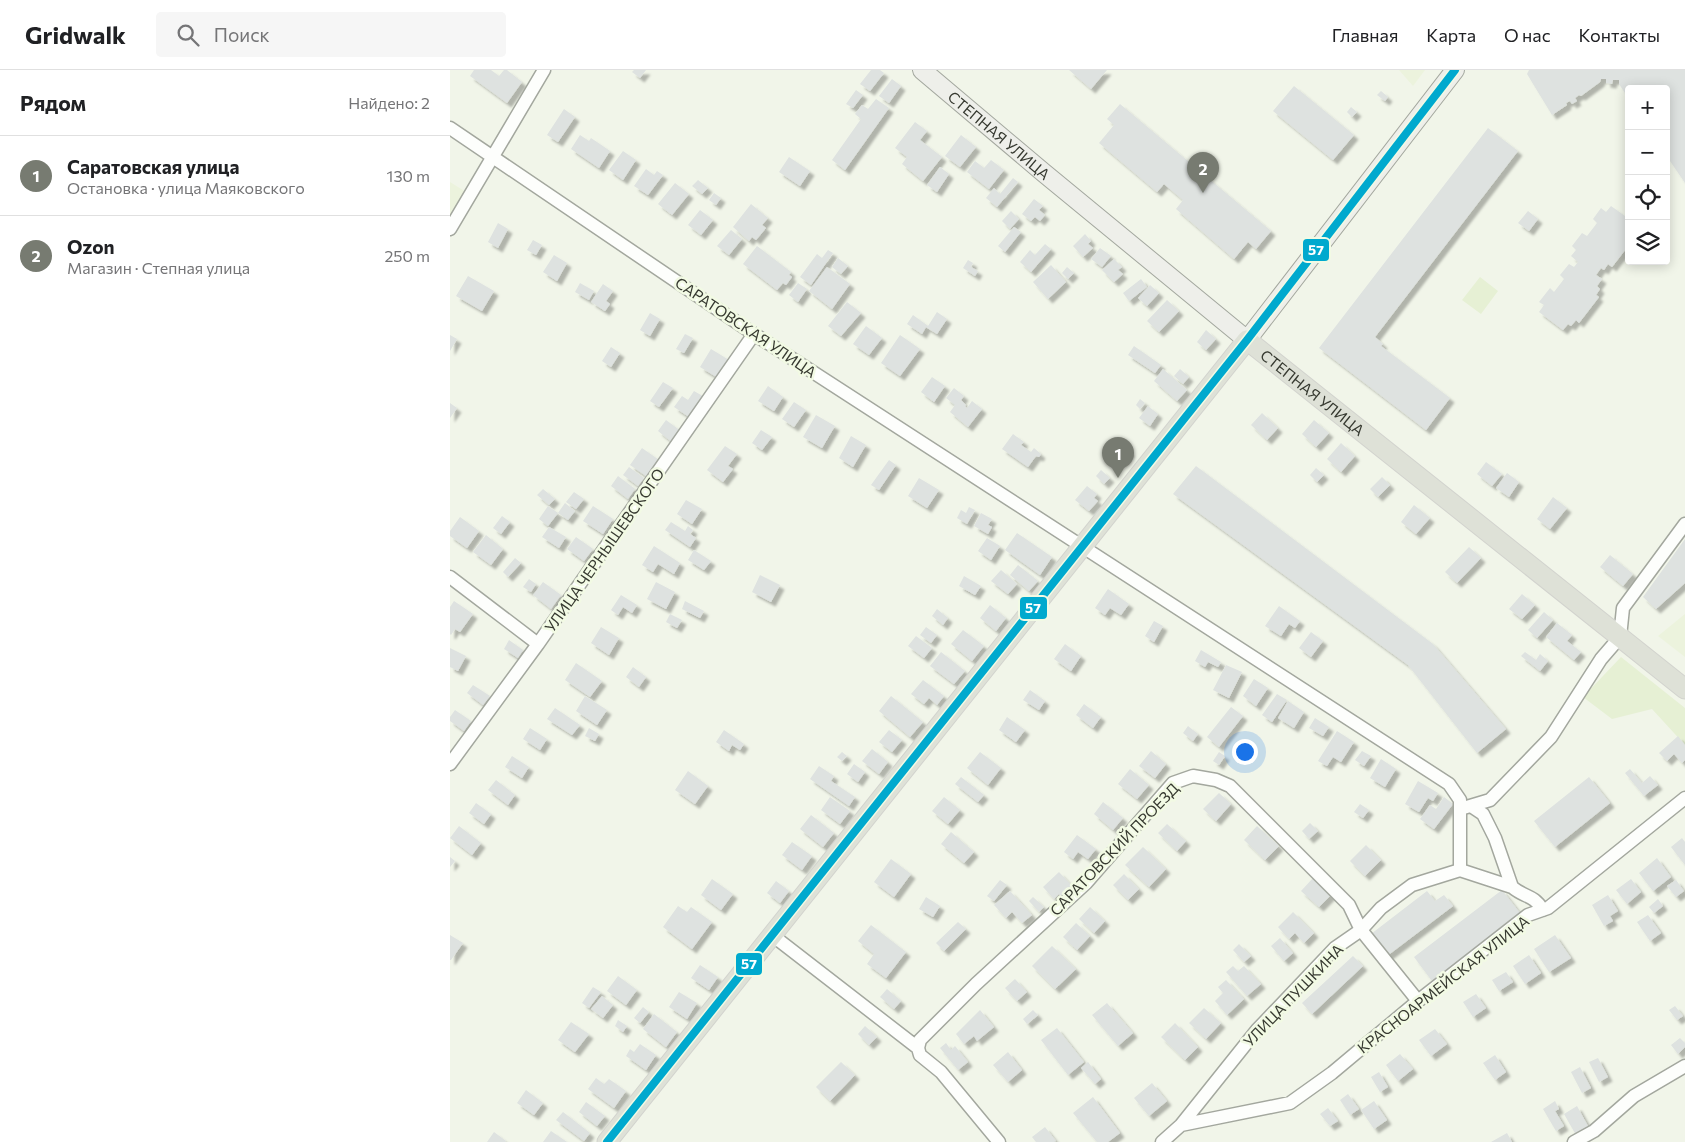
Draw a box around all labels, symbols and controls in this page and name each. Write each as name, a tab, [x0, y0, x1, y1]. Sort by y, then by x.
search box	[156, 12, 506, 57]
text: Gridwalk	[25, 20, 126, 49]
icon: search	[174, 21, 202, 49]
text: Поиск	[214, 23, 270, 46]
text: Главная	[1332, 24, 1398, 46]
text: Карта	[1426, 24, 1476, 46]
text: О нас	[1504, 24, 1551, 46]
text: Контакты	[1579, 24, 1660, 46]
map controls	[1625, 85, 1670, 265]
button: +	[1625, 85, 1670, 130]
street label: СТЕПНАЯ УЛИЦА	[945, 87, 1054, 183]
text: Рядом	[20, 90, 86, 115]
text: Найдено: 2	[348, 93, 430, 112]
button: −	[1625, 130, 1670, 175]
pin: 2	[1187, 152, 1219, 193]
text: Саратовская улица	[67, 155, 239, 178]
text: 1	[32, 166, 40, 185]
text: 130 m	[387, 166, 430, 185]
button: locate	[1625, 175, 1670, 220]
text: Остановка · улица Маяковского	[67, 178, 305, 197]
button: layers	[1625, 220, 1670, 265]
text: Ozon	[67, 235, 115, 258]
line badge: 57	[1302, 238, 1330, 262]
text: 57	[1308, 241, 1324, 258]
text: 2	[31, 246, 41, 265]
text: 250 m	[384, 246, 430, 265]
text: Магазин · Степная улица	[67, 258, 250, 277]
street label: САРАТОВСКАЯ УЛИЦА	[672, 273, 820, 381]
street label: СТЕПНАЯ УЛИЦА	[1257, 345, 1368, 439]
pin: 1	[1102, 437, 1134, 478]
street label: УЛИЦА ЧЕРНЫШЕВСКОГО	[541, 465, 667, 635]
line badge: 57	[1019, 596, 1048, 620]
text: 57	[1025, 599, 1041, 616]
your location	[1232, 739, 1258, 765]
street label: САРАТОВСКИЙ ПРОЕЗД	[1046, 779, 1182, 919]
street label: КРАСНОАРМЕЙСКАЯ УЛИЦА	[1354, 911, 1532, 1057]
street label: УЛИЦА ПУШКИНА	[1239, 940, 1347, 1050]
line badge: 57	[735, 952, 763, 976]
text: 57	[741, 955, 757, 972]

